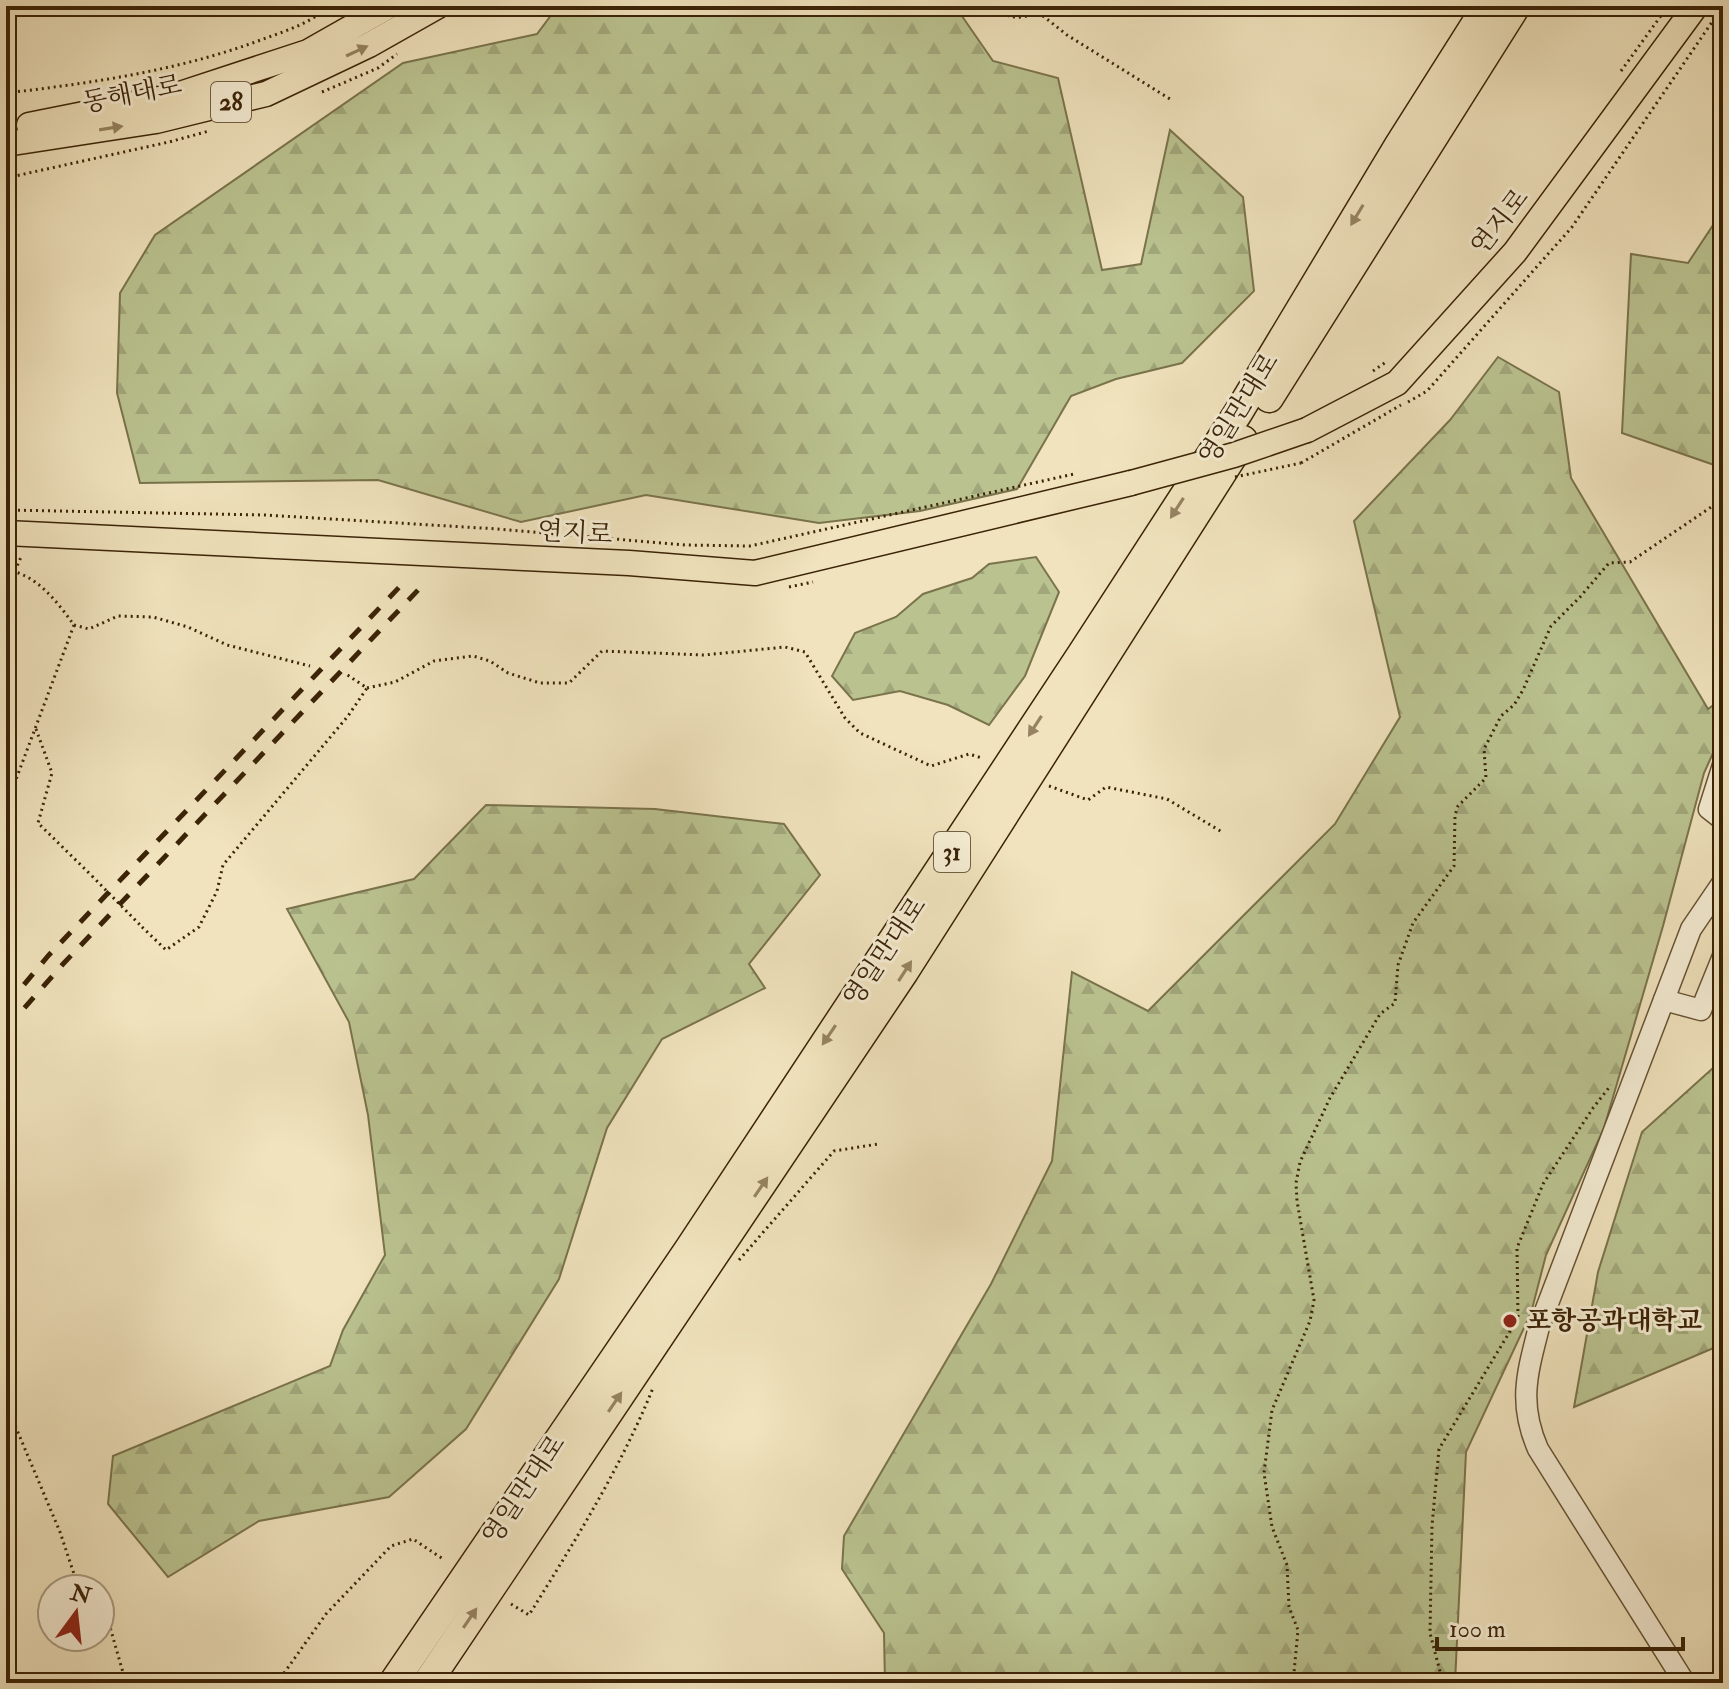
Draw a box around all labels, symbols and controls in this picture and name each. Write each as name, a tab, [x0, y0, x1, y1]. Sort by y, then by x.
one-way arrow	[346, 44, 369, 58]
street label: 동해대로	[80, 69, 184, 119]
road number: 28	[211, 82, 251, 122]
one-way arrow	[99, 121, 124, 134]
street label: 연지로	[1464, 182, 1536, 262]
one-way arrow	[1350, 204, 1364, 226]
street label: 영일만대로	[1192, 347, 1286, 471]
one-way arrow	[1170, 497, 1184, 519]
street label: 연지로	[537, 515, 613, 551]
one-way arrow	[1027, 715, 1042, 736]
road number: 31	[934, 832, 970, 872]
street label: 영일만대로	[837, 891, 933, 1013]
one-way arrow	[898, 960, 913, 981]
one-way arrow	[821, 1025, 836, 1046]
one-way arrow	[753, 1176, 768, 1197]
place label: 포항공과대학교	[1526, 1305, 1702, 1337]
marker: 포항공과대학교	[1501, 1312, 1519, 1330]
one-way arrow	[607, 1392, 622, 1413]
street label: 영일만대로	[476, 1429, 572, 1551]
north arrow	[36, 1573, 116, 1653]
text: N	[67, 1578, 94, 1611]
scale bar	[1437, 1601, 1683, 1651]
one-way arrow	[463, 1608, 478, 1629]
text: 100 m	[1449, 1614, 1506, 1645]

